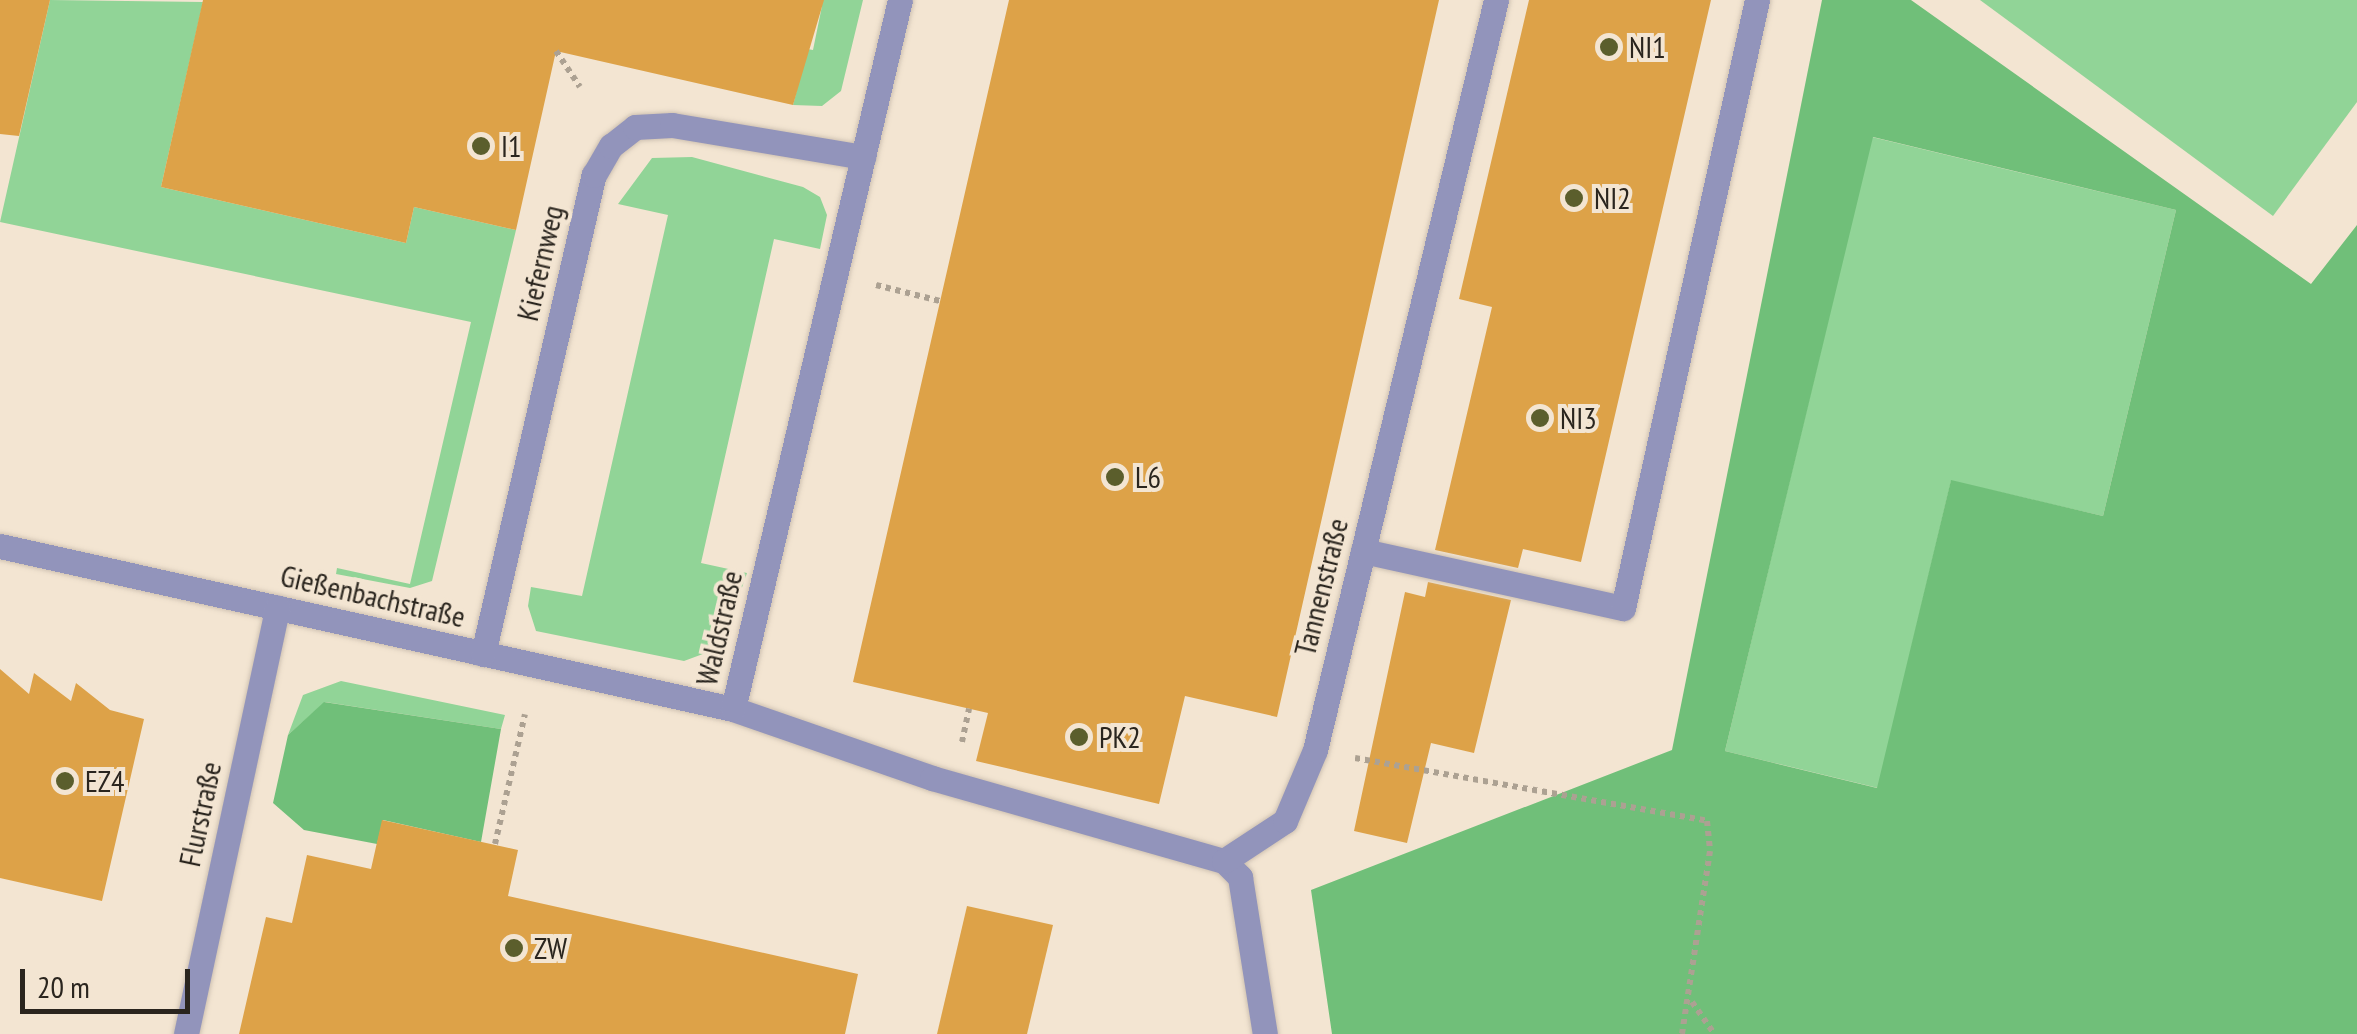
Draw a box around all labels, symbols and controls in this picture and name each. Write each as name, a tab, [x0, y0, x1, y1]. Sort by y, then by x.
place label: NI1	[1629, 29, 1666, 65]
marker: NI1	[1598, 36, 1620, 58]
place label: I1	[501, 128, 521, 164]
marker: I1	[470, 135, 492, 157]
place label: NI2	[1594, 180, 1631, 216]
marker: NI2	[1563, 187, 1585, 209]
street label: Kiefernweg	[509, 202, 571, 324]
place label: NI3	[1560, 400, 1597, 436]
marker: NI3	[1529, 407, 1551, 429]
place label: L6	[1135, 459, 1161, 495]
marker: L6	[1104, 466, 1126, 488]
street label: Tannenstraße	[1287, 515, 1355, 659]
street label: Gießenbachstraße	[277, 557, 469, 635]
street label: Waldstraße	[688, 567, 750, 689]
place label: PK2	[1099, 719, 1141, 755]
marker: PK2	[1068, 726, 1090, 748]
street label: Flurstraße	[171, 758, 229, 870]
place label: EZ4	[85, 763, 125, 799]
marker: EZ4	[54, 770, 76, 792]
place label: ZW	[534, 930, 567, 966]
marker: ZW	[503, 937, 525, 959]
scale bar	[25, 949, 195, 1011]
text: 20 m	[37, 967, 90, 1006]

